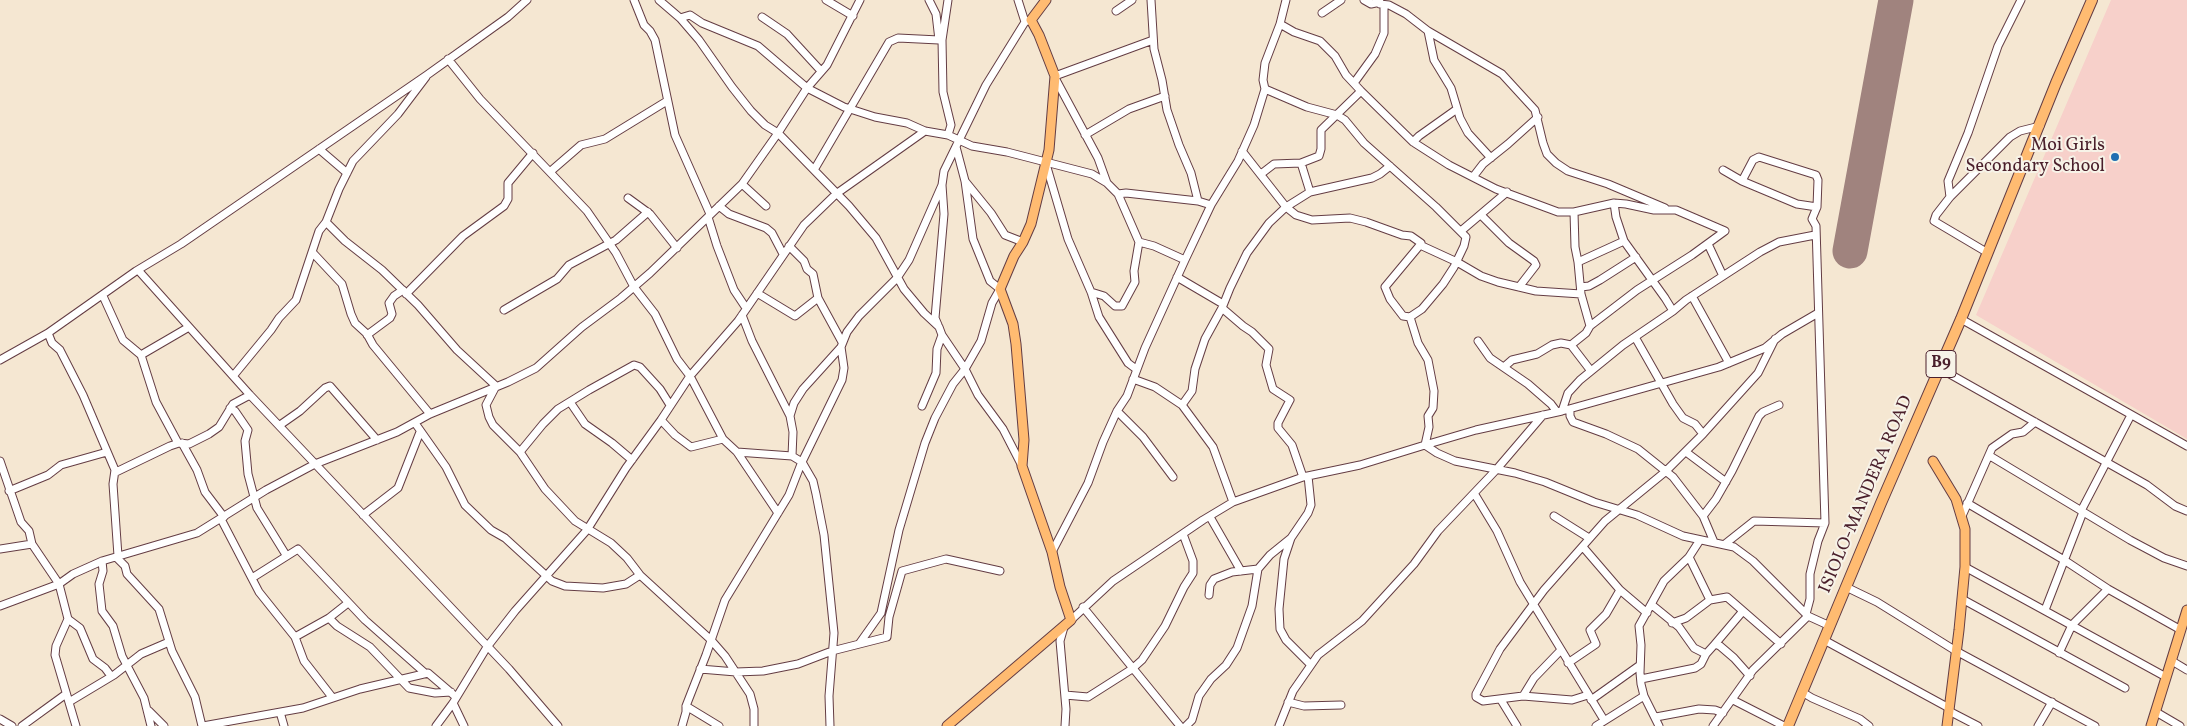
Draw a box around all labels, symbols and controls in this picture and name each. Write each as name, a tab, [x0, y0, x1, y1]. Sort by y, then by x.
place label: Moi Girls Secondary School	[1966, 136, 2105, 178]
marker: Moi Girls Secondary School	[2109, 151, 2121, 163]
road number: B9	[1926, 350, 1956, 378]
street label: ISIOLO-MANDERA ROAD	[1816, 393, 1918, 597]

